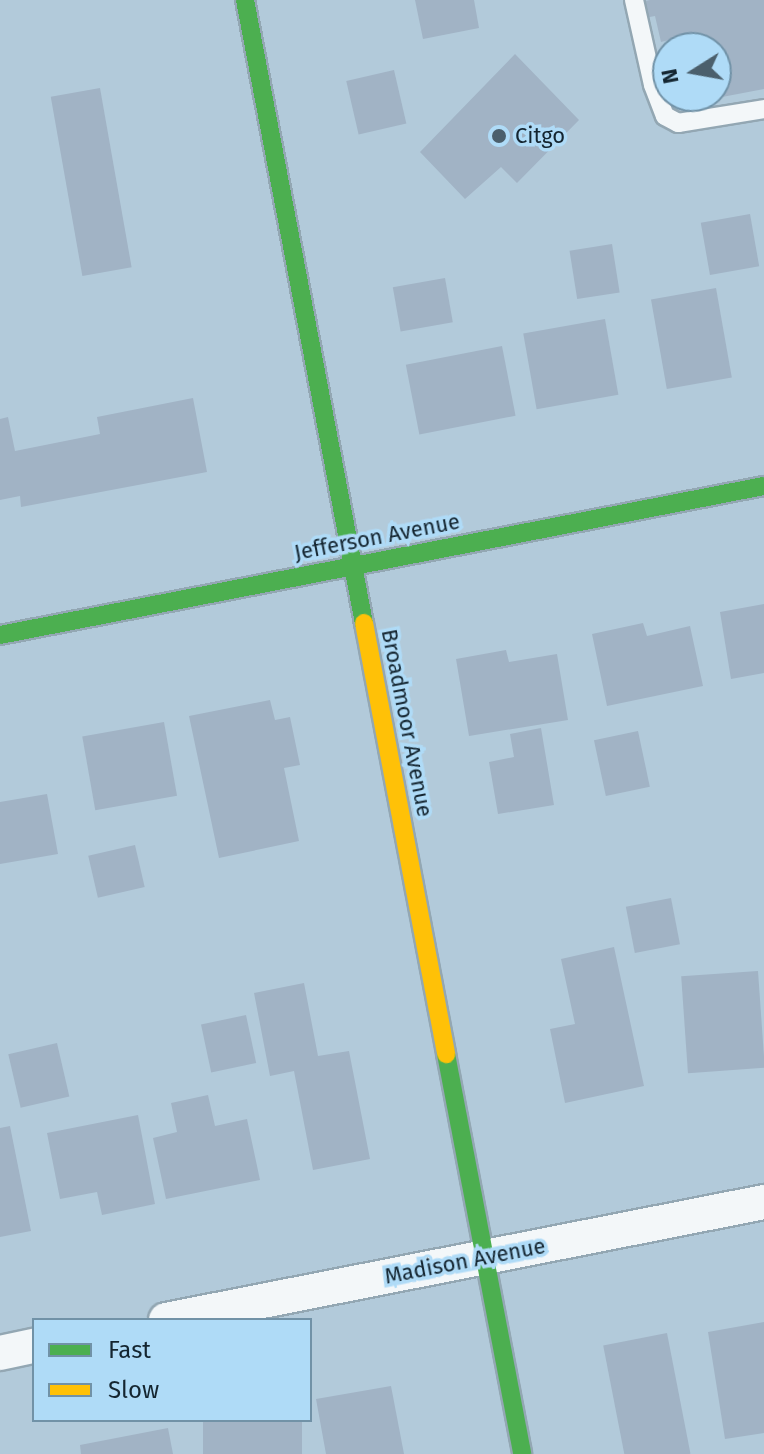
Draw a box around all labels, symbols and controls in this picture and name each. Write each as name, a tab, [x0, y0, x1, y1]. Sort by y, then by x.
north arrow	[652, 32, 732, 112]
text: N	[655, 67, 685, 86]
place label: Citgo	[515, 123, 565, 149]
marker: Citgo	[490, 127, 508, 145]
street label: Jefferson Avenue	[292, 508, 462, 566]
street label: Broadmoor Avenue	[376, 627, 438, 819]
street label: Madison Avenue	[382, 1232, 548, 1290]
legend	[32, 1318, 312, 1422]
text: Fast	[108, 1336, 151, 1364]
text: Slow	[108, 1376, 159, 1404]

